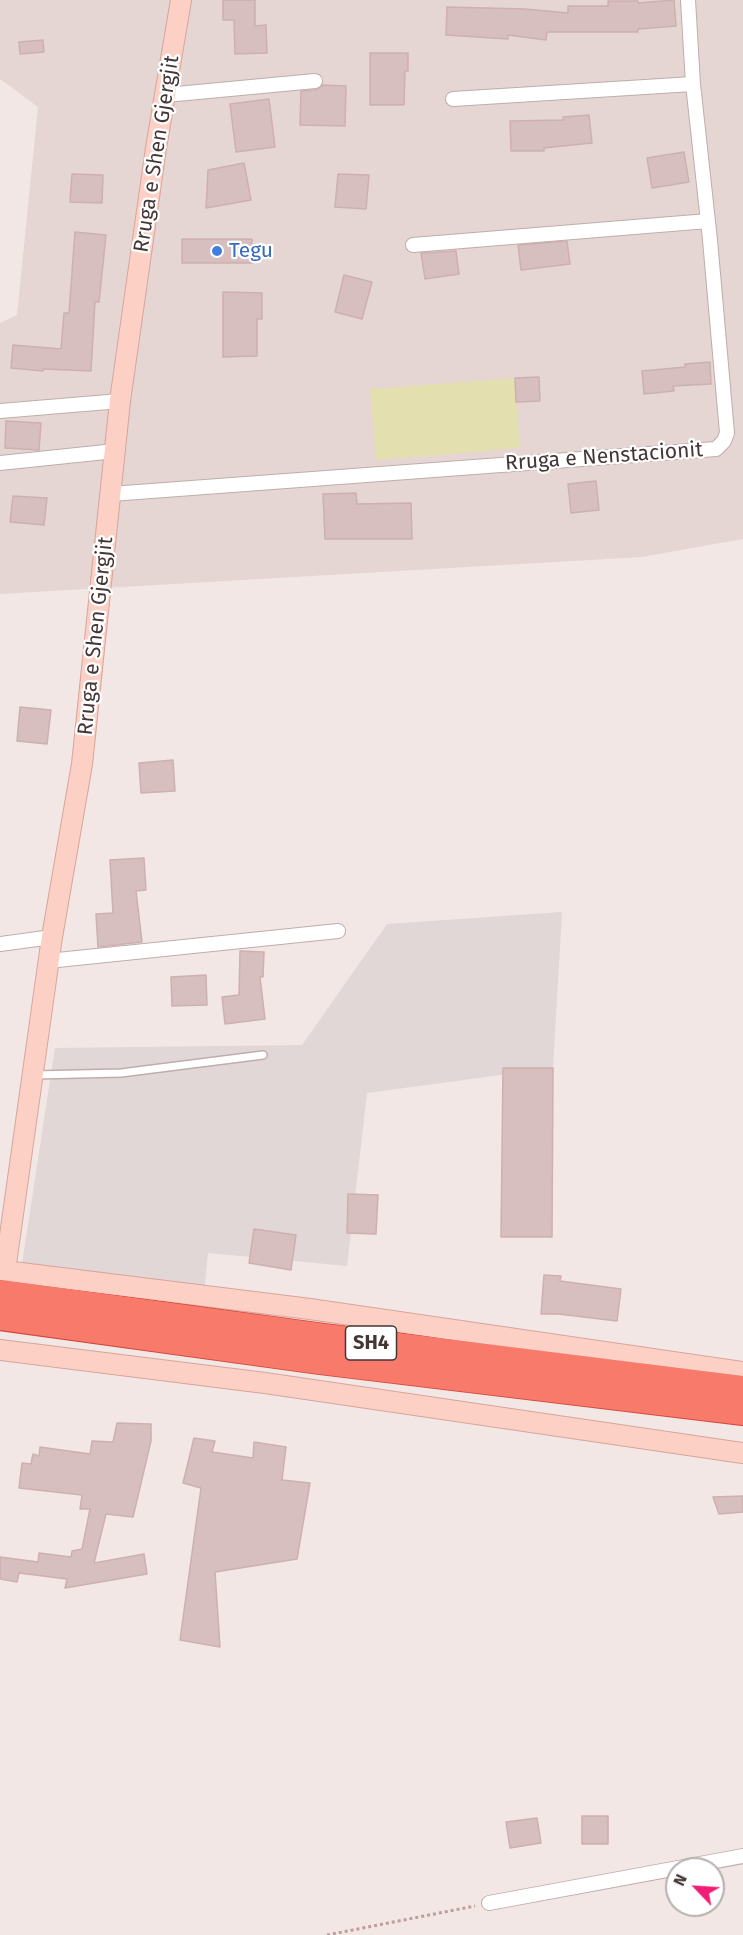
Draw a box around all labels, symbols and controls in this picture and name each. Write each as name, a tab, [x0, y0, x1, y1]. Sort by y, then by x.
street label: Rruga e Shen Gjergjit	[129, 54, 185, 254]
place label: Tegu	[229, 238, 273, 264]
marker: Tegu	[210, 244, 224, 258]
street label: Rruga e Nenstacionit	[504, 438, 704, 476]
street label: Rruga e Shen Gjergjit	[73, 536, 119, 736]
road number: SH4	[346, 1326, 397, 1360]
north arrow	[665, 1857, 725, 1917]
text: N	[669, 1871, 691, 1889]

